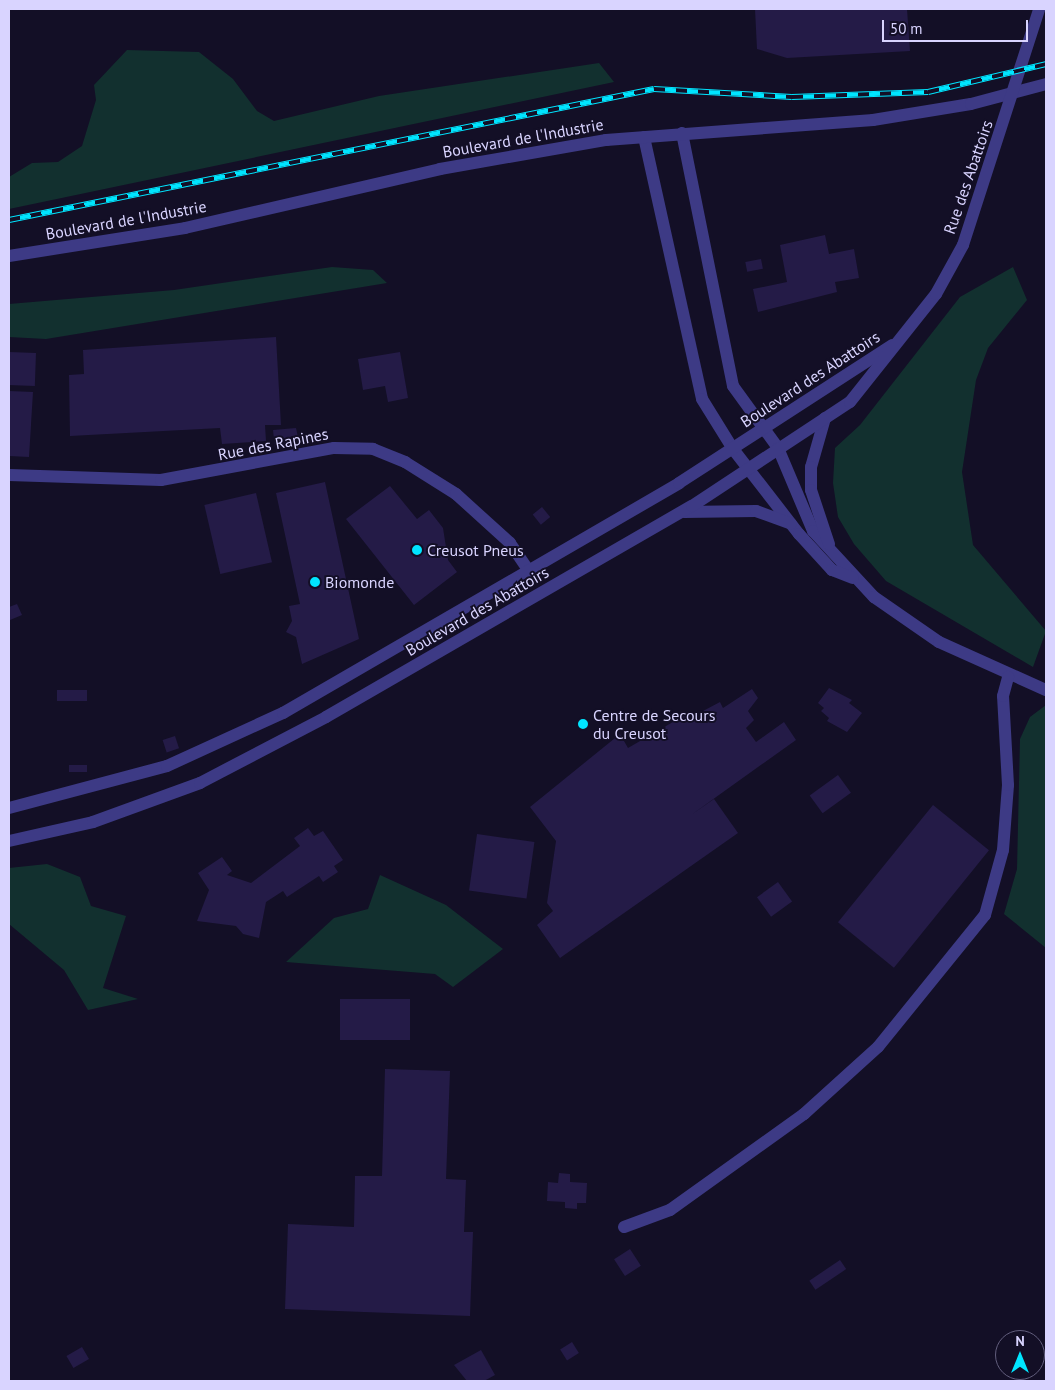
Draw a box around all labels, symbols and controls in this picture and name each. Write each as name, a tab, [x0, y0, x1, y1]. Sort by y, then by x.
scale bar	[885, 10, 1031, 42]
text: 50 m	[890, 19, 923, 38]
street label: Boulevard de l'Industrie	[441, 114, 605, 162]
street label: Rue des Abattoirs	[939, 117, 997, 237]
street label: Boulevard de l'Industrie	[44, 196, 208, 244]
street label: Boulevard des Abattoirs	[737, 327, 883, 431]
street label: Rue des Rapines	[216, 424, 330, 464]
place label: Creusot Pneus	[427, 540, 524, 560]
marker: Creusot Pneus	[411, 544, 423, 556]
street label: Boulevard des Abattoirs	[402, 562, 552, 660]
place label: Biomonde	[325, 572, 394, 592]
marker: Biomonde	[309, 576, 321, 588]
place label: Centre de Secours du Creusot	[593, 705, 715, 743]
marker: Centre de Secours du Creusot	[577, 718, 589, 730]
north arrow	[995, 1330, 1045, 1380]
text: N	[1015, 1332, 1025, 1350]

